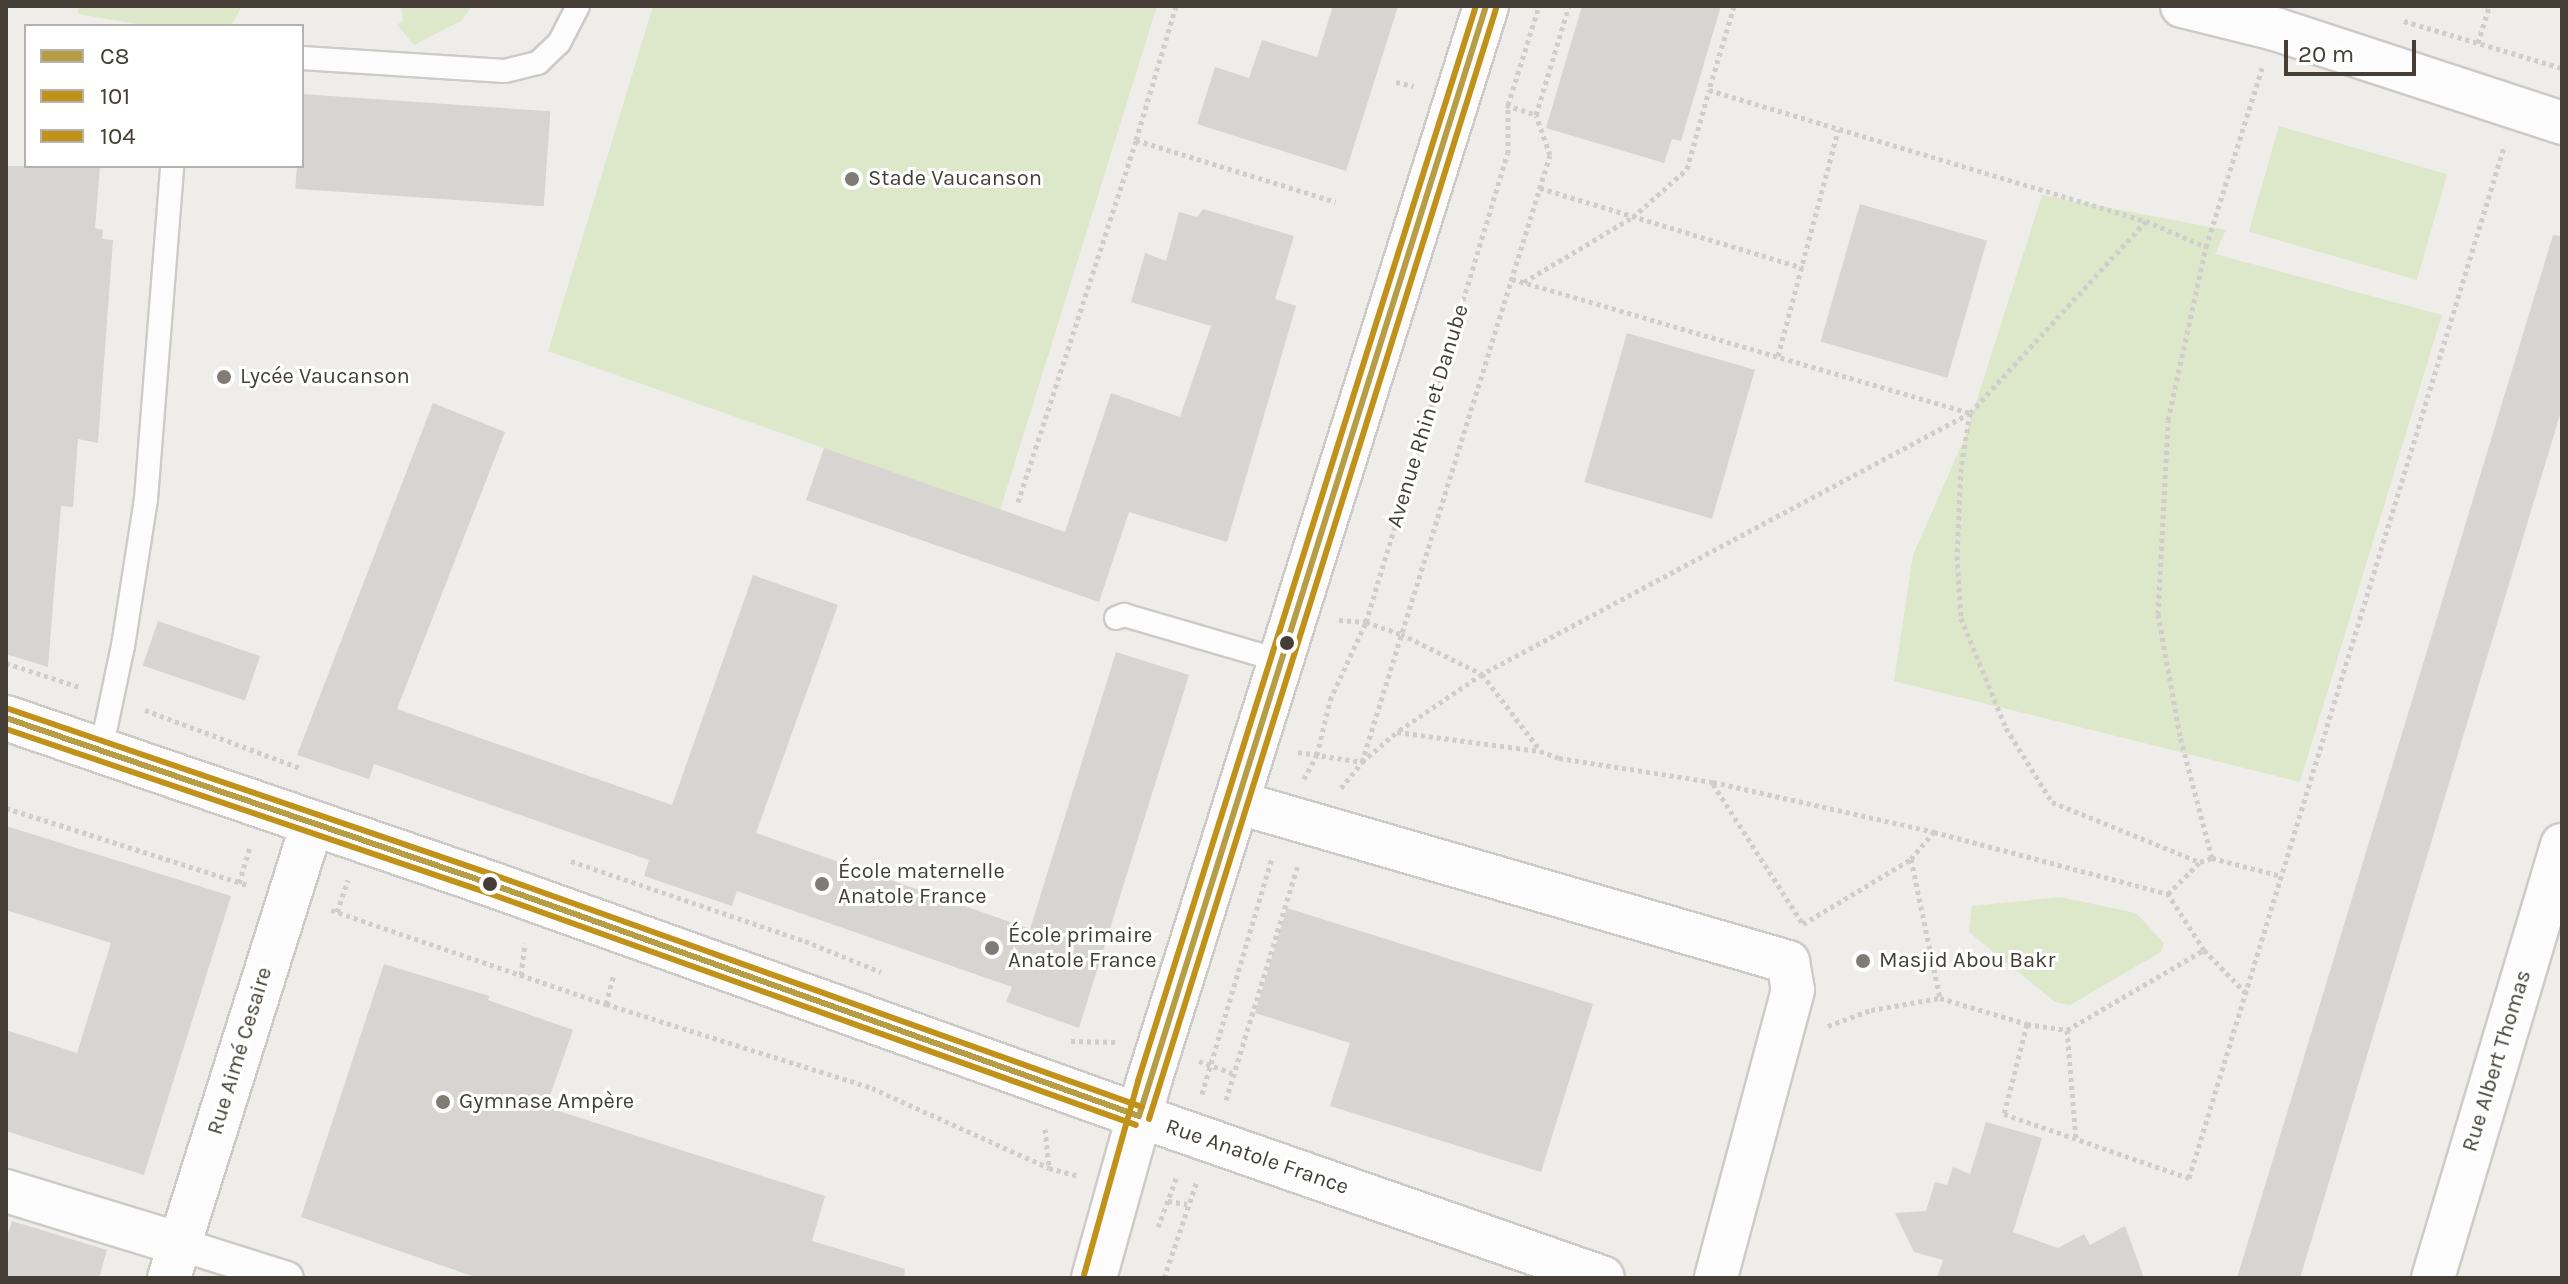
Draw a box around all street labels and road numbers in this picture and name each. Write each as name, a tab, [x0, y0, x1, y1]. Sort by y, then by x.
street label: Avenue Rhin et Danube	[1381, 301, 1475, 531]
street label: Rue Aimé Cesaire	[202, 964, 278, 1138]
street label: Rue Albert Thomas	[2457, 967, 2537, 1155]
street label: Rue Anatole France	[1162, 1113, 1352, 1201]

